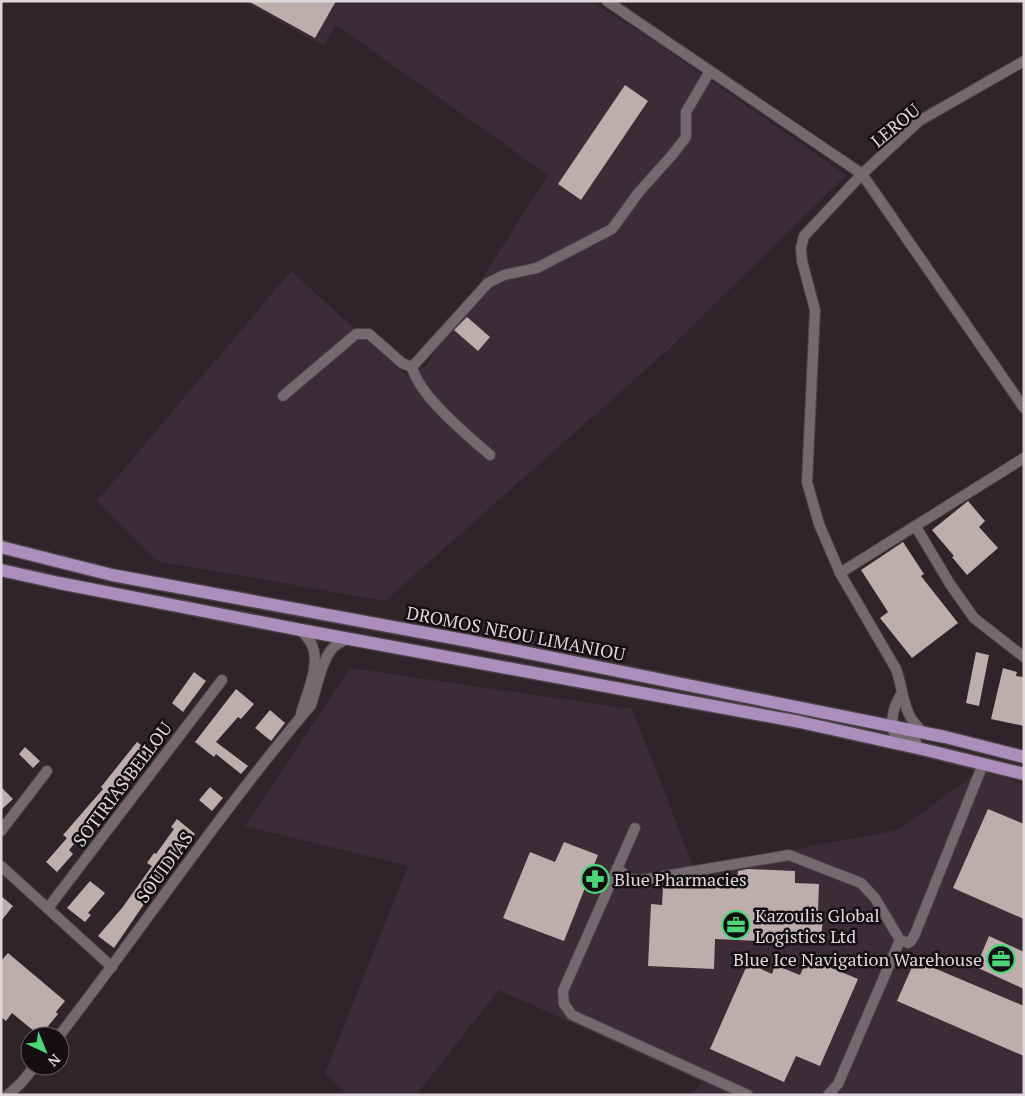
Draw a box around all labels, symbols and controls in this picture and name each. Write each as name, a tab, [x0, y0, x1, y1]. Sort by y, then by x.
street label: LEROU	[866, 98, 924, 152]
street label: DROMOS NEOU LIMANIOU	[405, 600, 627, 666]
street label: SOTIRIAS BELLOU	[67, 717, 177, 851]
street label: SOUIDIAS	[130, 827, 198, 907]
pharmacy icon: Blue Pharmacies	[580, 864, 610, 894]
place label: Blue Pharmacies	[614, 867, 747, 891]
place label: Kazoulis Global Logistics Ltd	[755, 903, 880, 948]
office icon: Kazoulis Global Logistics Ltd	[721, 910, 751, 940]
office icon: Blue Ice Navigation Warehouse	[986, 944, 1016, 974]
place label: Blue Ice Navigation Warehouse	[733, 947, 982, 971]
north arrow	[20, 1026, 70, 1076]
text: N	[44, 1050, 65, 1071]

